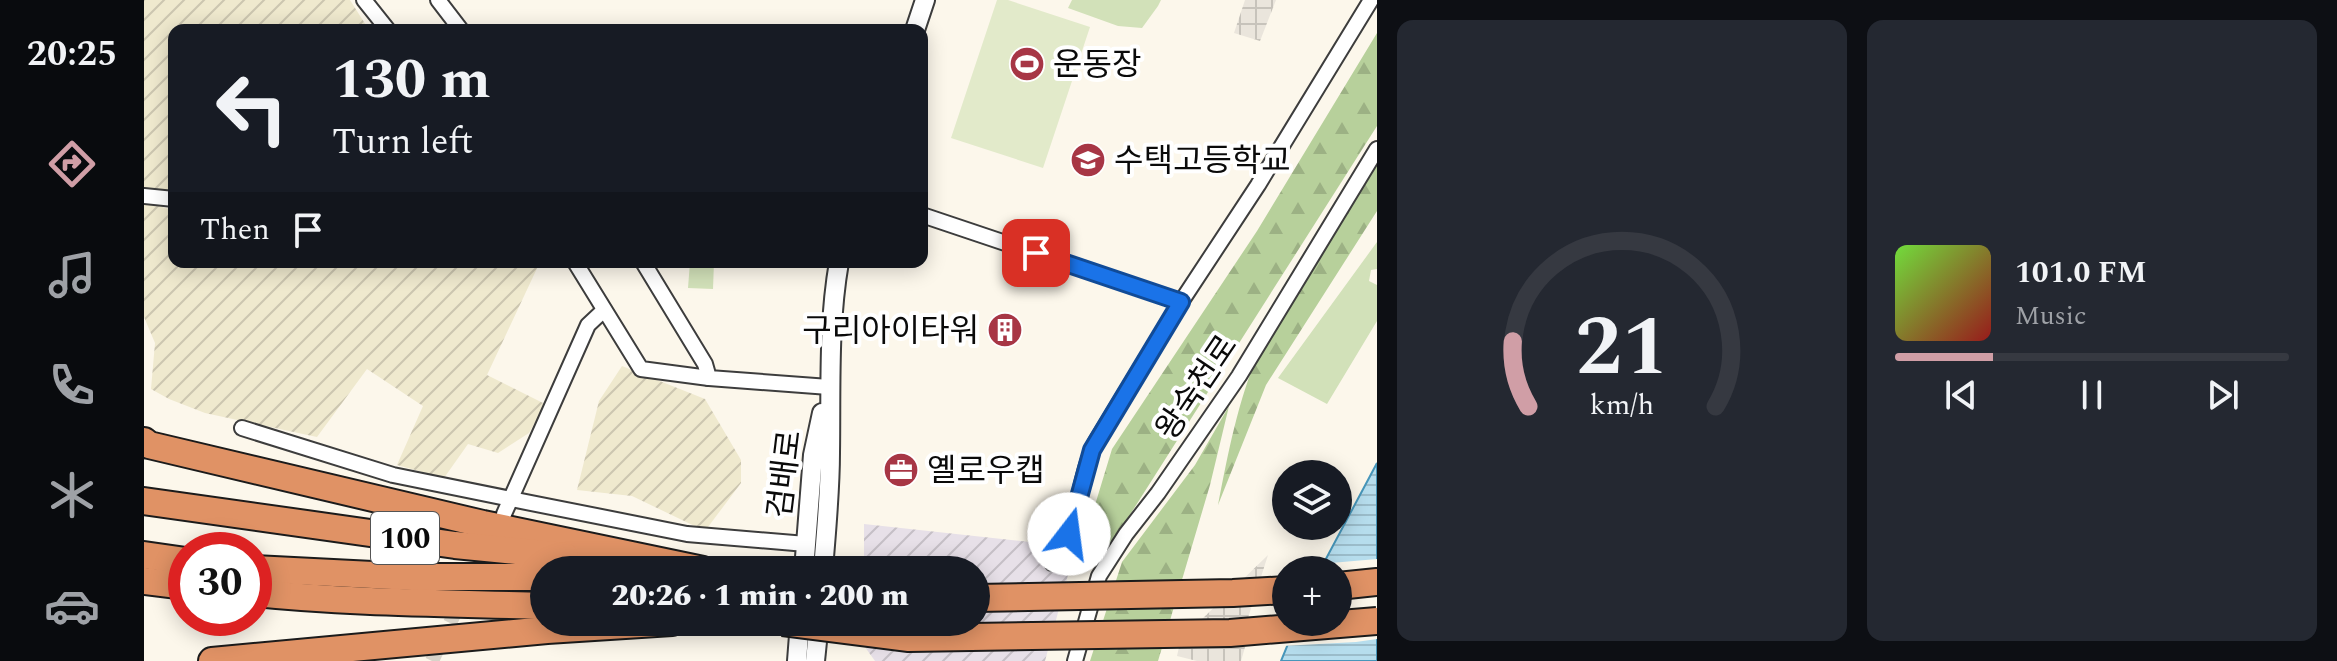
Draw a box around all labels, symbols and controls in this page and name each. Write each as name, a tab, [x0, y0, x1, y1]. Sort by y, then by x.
text: 20:25	[27, 27, 117, 82]
text: 130 m	[332, 38, 491, 123]
place label: 운동장	[1053, 41, 1141, 90]
sports icon: 운동장	[1008, 45, 1046, 83]
icon: left	[200, 56, 304, 160]
text: Turn left	[332, 115, 473, 170]
icon: directions	[44, 136, 100, 192]
place label: 수택고등학교	[1114, 137, 1291, 186]
school or university icon: 수택고등학교	[1069, 141, 1107, 179]
text: Then	[200, 207, 270, 253]
icon: arrive	[286, 208, 330, 252]
pin	[1002, 219, 1070, 287]
icon: arrive	[1014, 231, 1058, 275]
icon: music	[44, 247, 100, 303]
text: 101.0 FM	[2015, 250, 2147, 296]
text: 21	[1575, 284, 1669, 411]
text: Music	[2015, 296, 2086, 336]
place label: 구리아이타워	[802, 307, 979, 356]
building icon: 구리아이타워	[986, 311, 1024, 349]
street label: 왕숙천로	[1144, 325, 1250, 450]
icon: phone	[44, 357, 100, 413]
icon: previous	[1939, 373, 1983, 417]
icon: pause	[2070, 373, 2114, 417]
icon: next	[2201, 373, 2245, 417]
text: km/h	[1590, 384, 1654, 427]
street label: 검배로	[756, 427, 815, 521]
place label: 옐로우캡	[927, 447, 1045, 496]
office icon: 옐로우캡	[882, 451, 920, 489]
map controls	[1272, 460, 1352, 636]
button: layers	[1272, 460, 1352, 540]
icon: climate	[44, 467, 100, 523]
position arrow	[1027, 492, 1111, 576]
road number: 100	[371, 512, 439, 564]
speed limit sign: 30	[168, 532, 272, 636]
button: +	[1272, 556, 1352, 636]
text: 20:26 · 1 min · 200 m	[611, 573, 909, 619]
icon: car	[44, 578, 100, 634]

